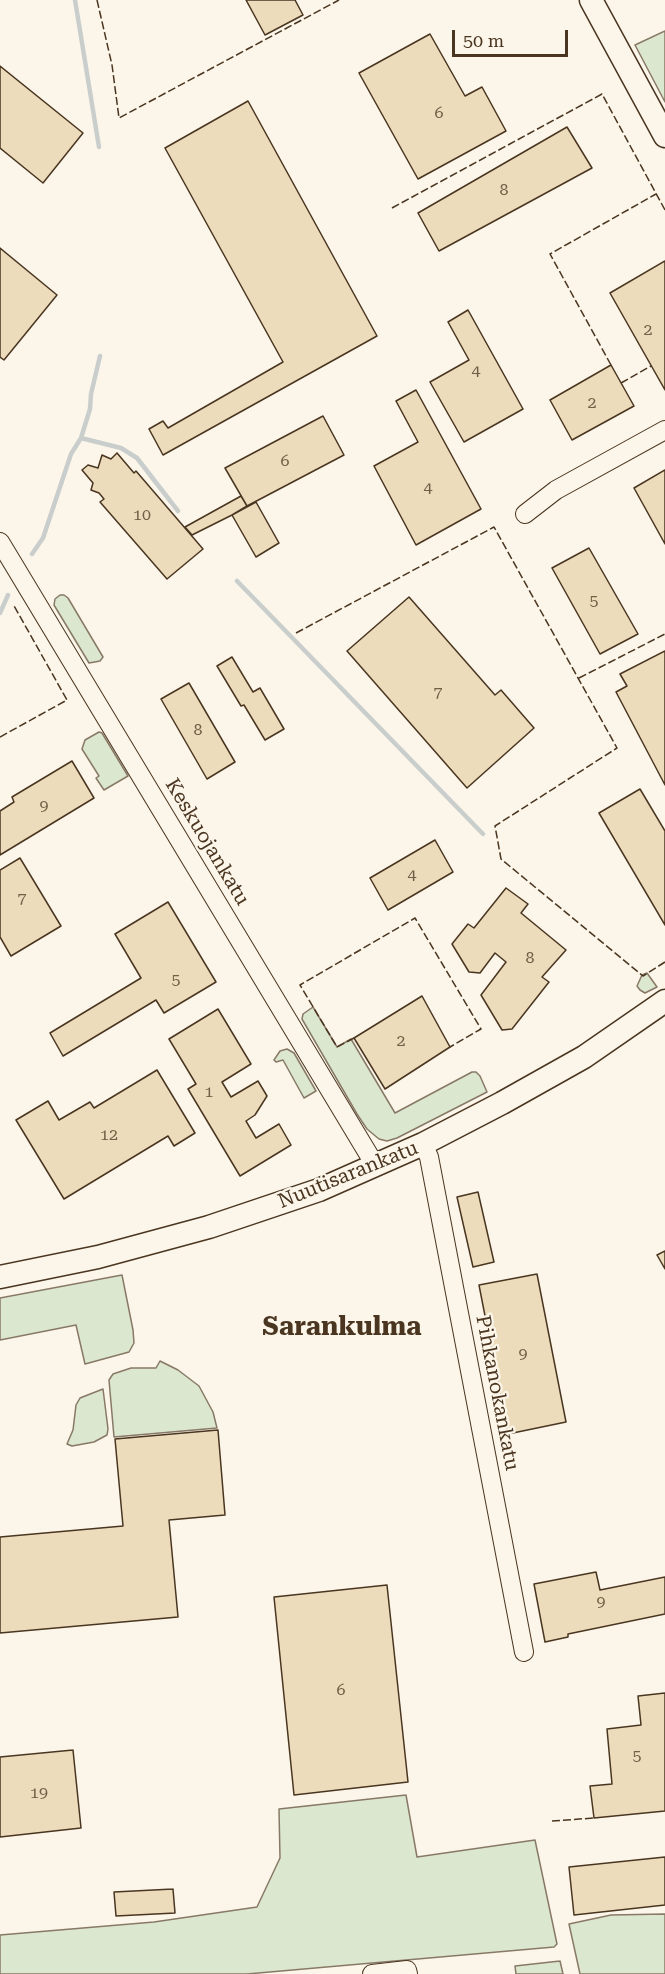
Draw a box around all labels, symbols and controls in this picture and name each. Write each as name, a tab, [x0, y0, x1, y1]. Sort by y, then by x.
scale bar	[455, 18, 570, 56]
text: 50 m	[463, 30, 504, 51]
house number: 6	[435, 103, 443, 123]
house number: 8	[500, 180, 508, 200]
house number: 2	[644, 320, 652, 340]
house number: 4	[472, 361, 480, 381]
house number: 2	[588, 393, 596, 413]
house number: 6	[281, 451, 289, 471]
house number: 4	[424, 478, 432, 498]
house number: 10	[133, 505, 151, 525]
house number: 5	[590, 591, 598, 611]
house number: 7	[434, 682, 442, 702]
house number: 8	[194, 720, 202, 740]
street label: Keskuojankatu	[160, 774, 254, 910]
house number: 9	[40, 796, 48, 816]
house number: 4	[408, 865, 416, 885]
house number: 7	[18, 888, 26, 908]
house number: 8	[526, 948, 534, 968]
house number: 5	[172, 970, 180, 990]
house number: 2	[397, 1031, 405, 1051]
house number: 1	[205, 1082, 213, 1102]
house number: 12	[100, 1125, 118, 1145]
street label: Nuutisarankatu	[274, 1136, 422, 1214]
district label: Sarankulma	[262, 1311, 422, 1343]
street label: Pihkanokankatu	[470, 1313, 524, 1473]
house number: 9	[519, 1344, 527, 1364]
house number: 9	[597, 1592, 605, 1612]
house number: 6	[337, 1680, 345, 1700]
house number: 5	[633, 1746, 641, 1766]
house number: 19	[30, 1783, 48, 1803]

